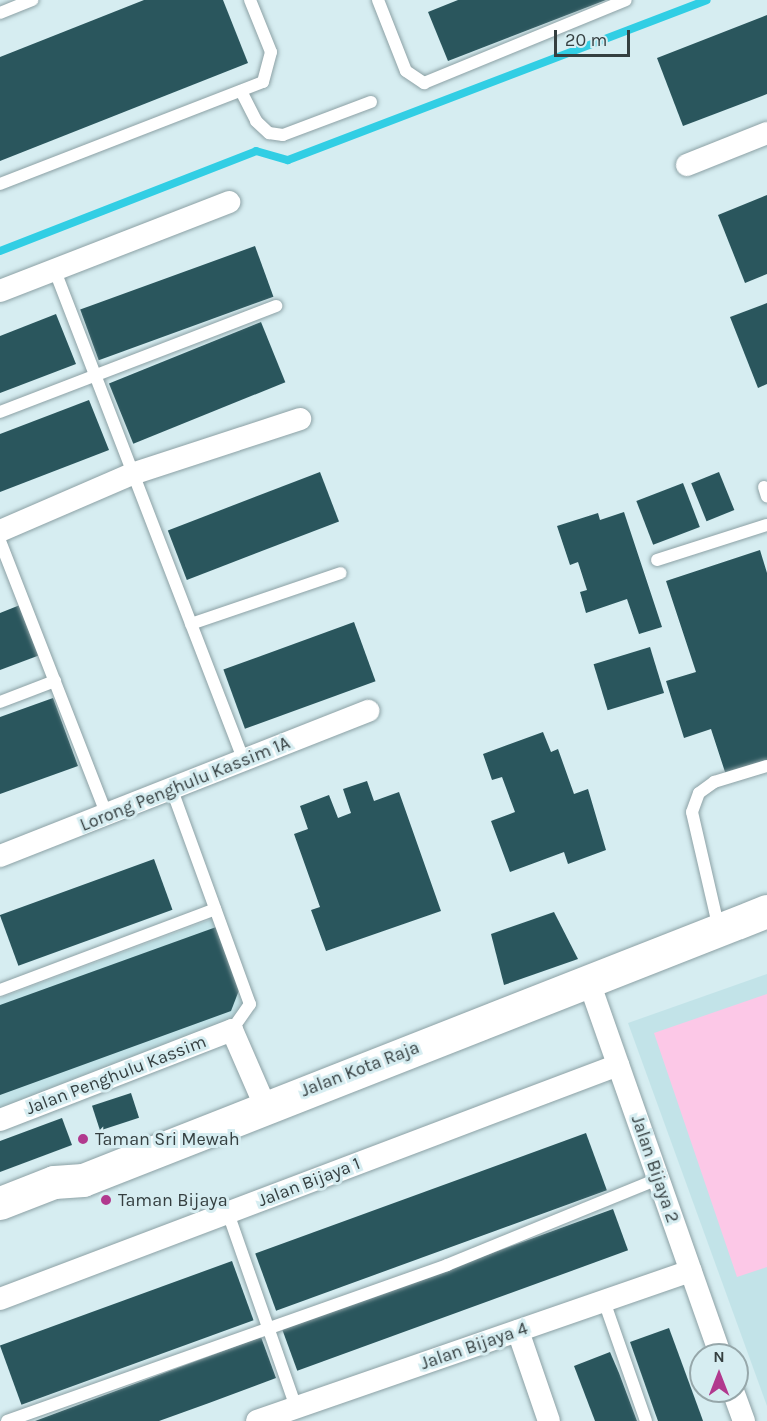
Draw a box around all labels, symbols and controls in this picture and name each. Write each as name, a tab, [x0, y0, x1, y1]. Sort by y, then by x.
scale bar	[557, 18, 634, 56]
text: 20 m	[565, 29, 607, 51]
street label: Lorong Penghulu Kassim 1A	[77, 732, 293, 836]
street label: Jalan Penghulu Kassim	[23, 1031, 209, 1119]
street label: Jalan Kota Raja	[298, 1036, 422, 1102]
street label: Jalan Bijaya 2	[626, 1112, 684, 1226]
place label: Taman Sri Mewah	[95, 1128, 240, 1150]
marker: Taman Sri Mewah	[76, 1132, 90, 1146]
street label: Jalan Bijaya 1	[255, 1153, 363, 1211]
place label: Taman Bijaya	[118, 1189, 228, 1211]
marker: Taman Bijaya	[99, 1193, 113, 1207]
street label: Jalan Bijaya 4	[418, 1318, 530, 1374]
north arrow	[689, 1343, 749, 1403]
text: N	[713, 1347, 725, 1366]

